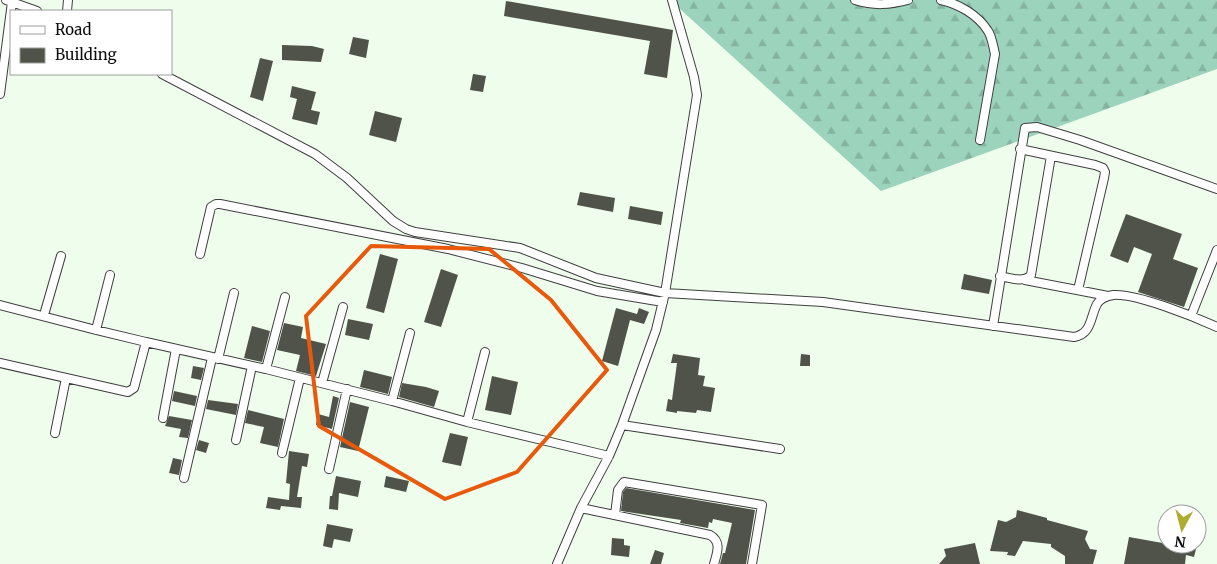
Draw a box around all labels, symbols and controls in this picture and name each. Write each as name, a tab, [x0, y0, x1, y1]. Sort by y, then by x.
legend	[10, 10, 172, 75]
text: Road	[55, 20, 91, 39]
text: Building	[55, 45, 117, 64]
north arrow	[1157, 504, 1207, 554]
text: N	[1174, 532, 1187, 552]

